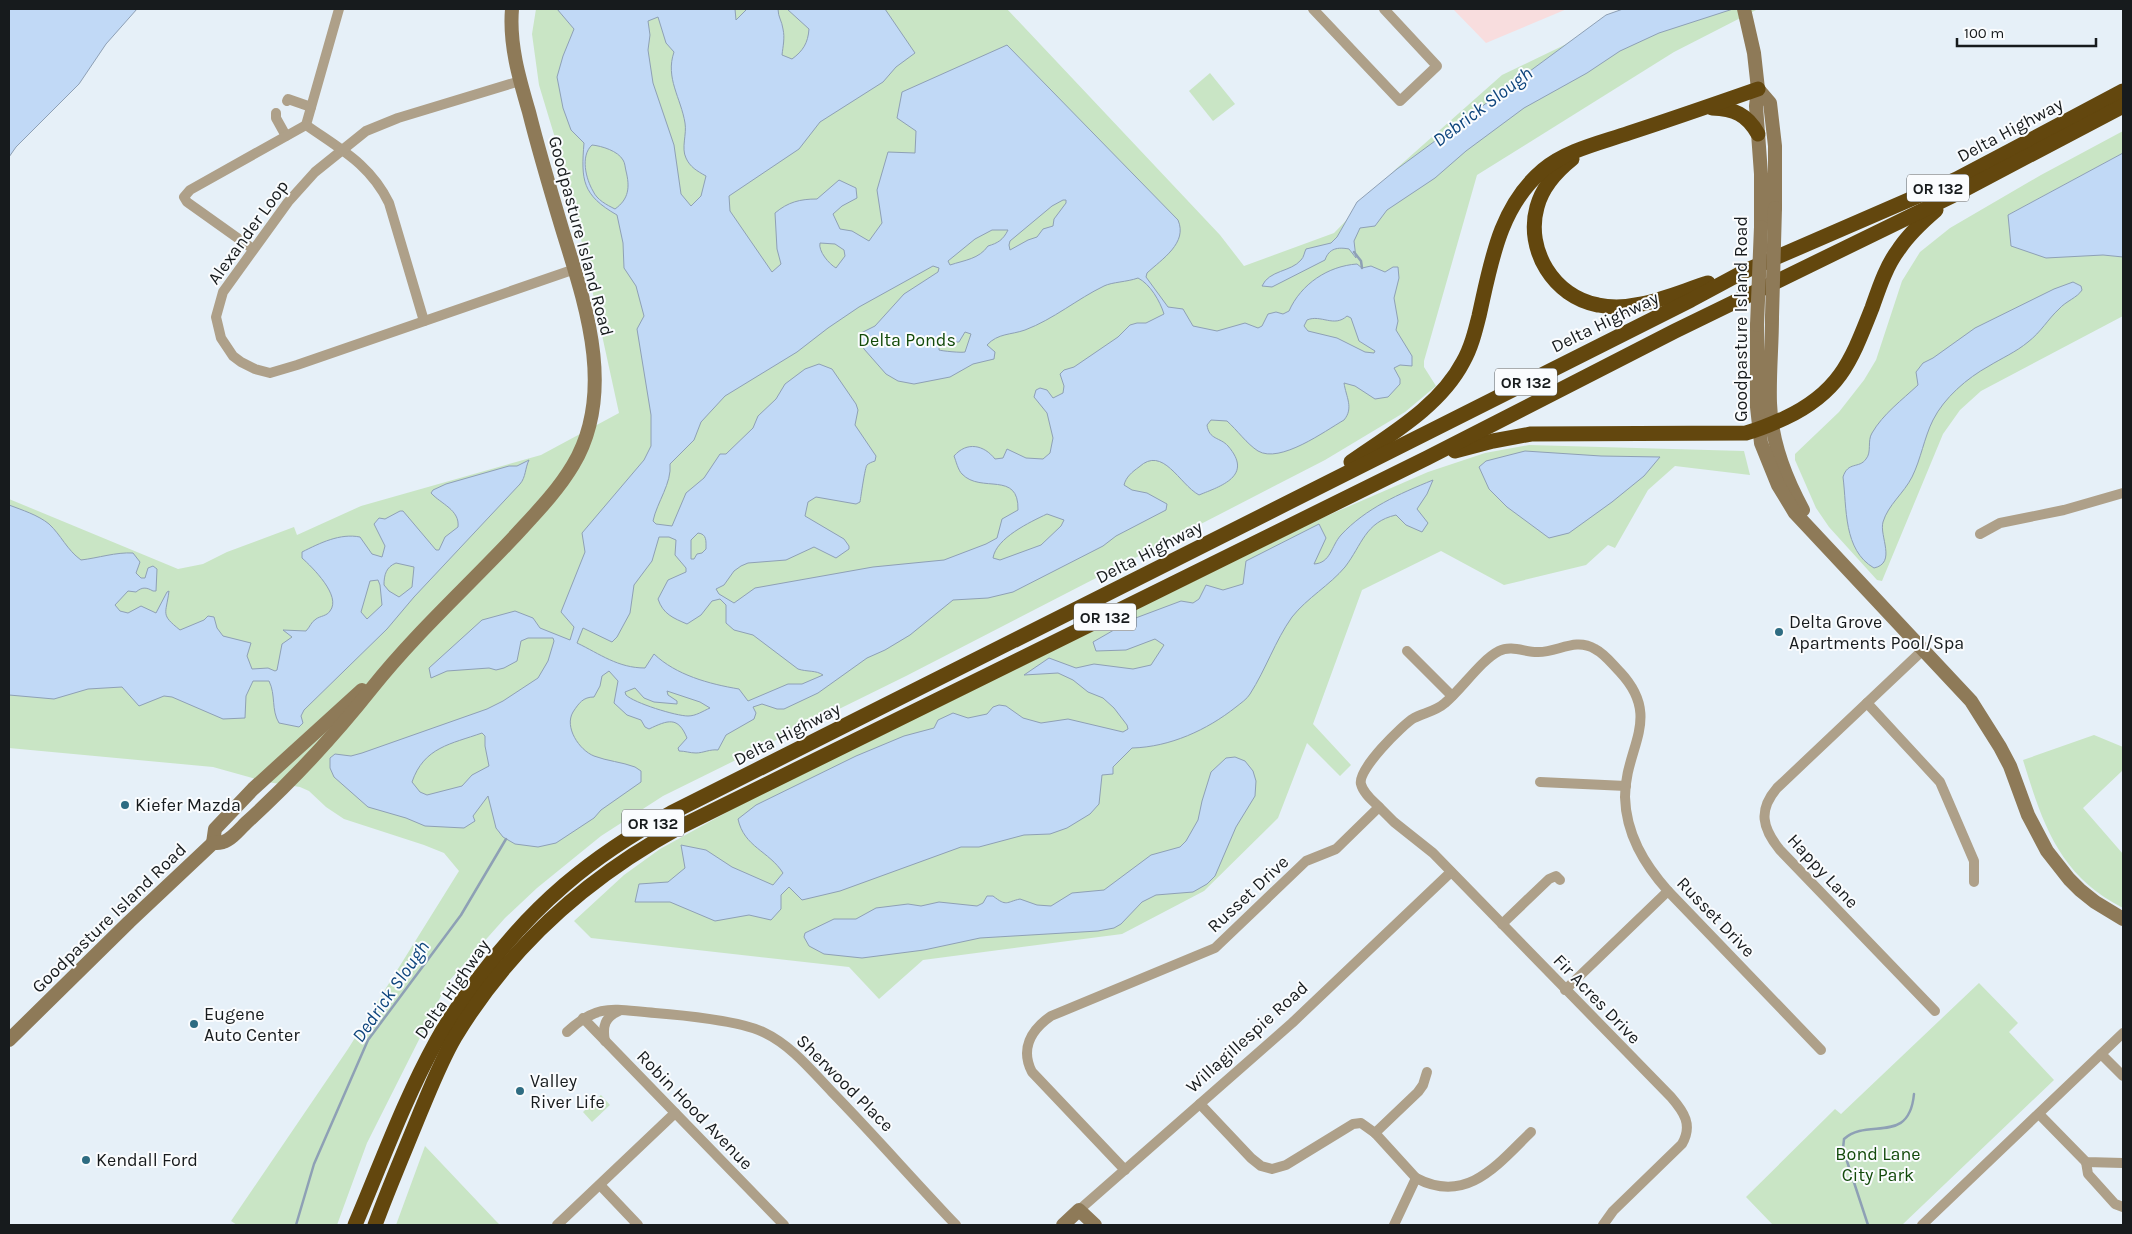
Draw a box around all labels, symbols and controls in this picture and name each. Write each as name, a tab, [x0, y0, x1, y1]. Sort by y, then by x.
scale bar	[1957, 15, 2096, 47]
text: 100 m	[1964, 24, 2004, 42]
water label: Debrick Slough	[1428, 62, 1537, 151]
street label: Delta Highway	[1953, 93, 2067, 167]
street label: Goodpasture Island Road	[544, 134, 618, 338]
road number: OR 132	[1907, 174, 1969, 202]
street label: Alexander Loop	[203, 175, 293, 289]
street label: Goodpasture Island Road	[1730, 216, 1752, 422]
street label: Delta Highway	[1548, 286, 1663, 358]
park label: Delta Ponds	[858, 329, 956, 351]
road number: OR 132	[1495, 368, 1557, 396]
street label: Delta Highway	[1092, 515, 1207, 588]
road number: OR 132	[1074, 604, 1136, 630]
place label: Delta Grove Apartments Pool/Spa	[1789, 611, 1964, 654]
marker: Delta Grove Apartments Pool/Spa	[1773, 626, 1785, 638]
street label: Delta Highway	[730, 697, 845, 770]
place label: Kiefer Mazda	[135, 794, 241, 816]
marker: Kiefer Mazda	[119, 799, 131, 811]
road number: OR 132	[622, 810, 684, 836]
street label: Happy Lane	[1783, 829, 1863, 913]
street label: Goodpasture Island Road	[27, 838, 191, 998]
street label: Russet Drive	[1203, 851, 1293, 937]
street label: Russet Drive	[1672, 872, 1760, 962]
street label: Delta Highway	[409, 934, 495, 1043]
water label: Dedrick Slough	[348, 936, 434, 1047]
street label: Fir Acres Drive	[1549, 949, 1645, 1049]
street label: Willagillespie Road	[1181, 976, 1313, 1098]
place label: Eugene Auto Center	[204, 1003, 300, 1046]
marker: Eugene Auto Center	[188, 1018, 200, 1030]
street label: Sherwood Place	[792, 1030, 898, 1136]
street label: Robin Hood Avenue	[632, 1046, 758, 1174]
place label: Valley River Life	[530, 1070, 605, 1113]
marker: Valley River Life	[514, 1085, 526, 1097]
park label: Bond Lane City Park	[1835, 1143, 1921, 1186]
place label: Kendall Ford	[96, 1149, 198, 1171]
marker: Kendall Ford	[80, 1154, 92, 1166]

